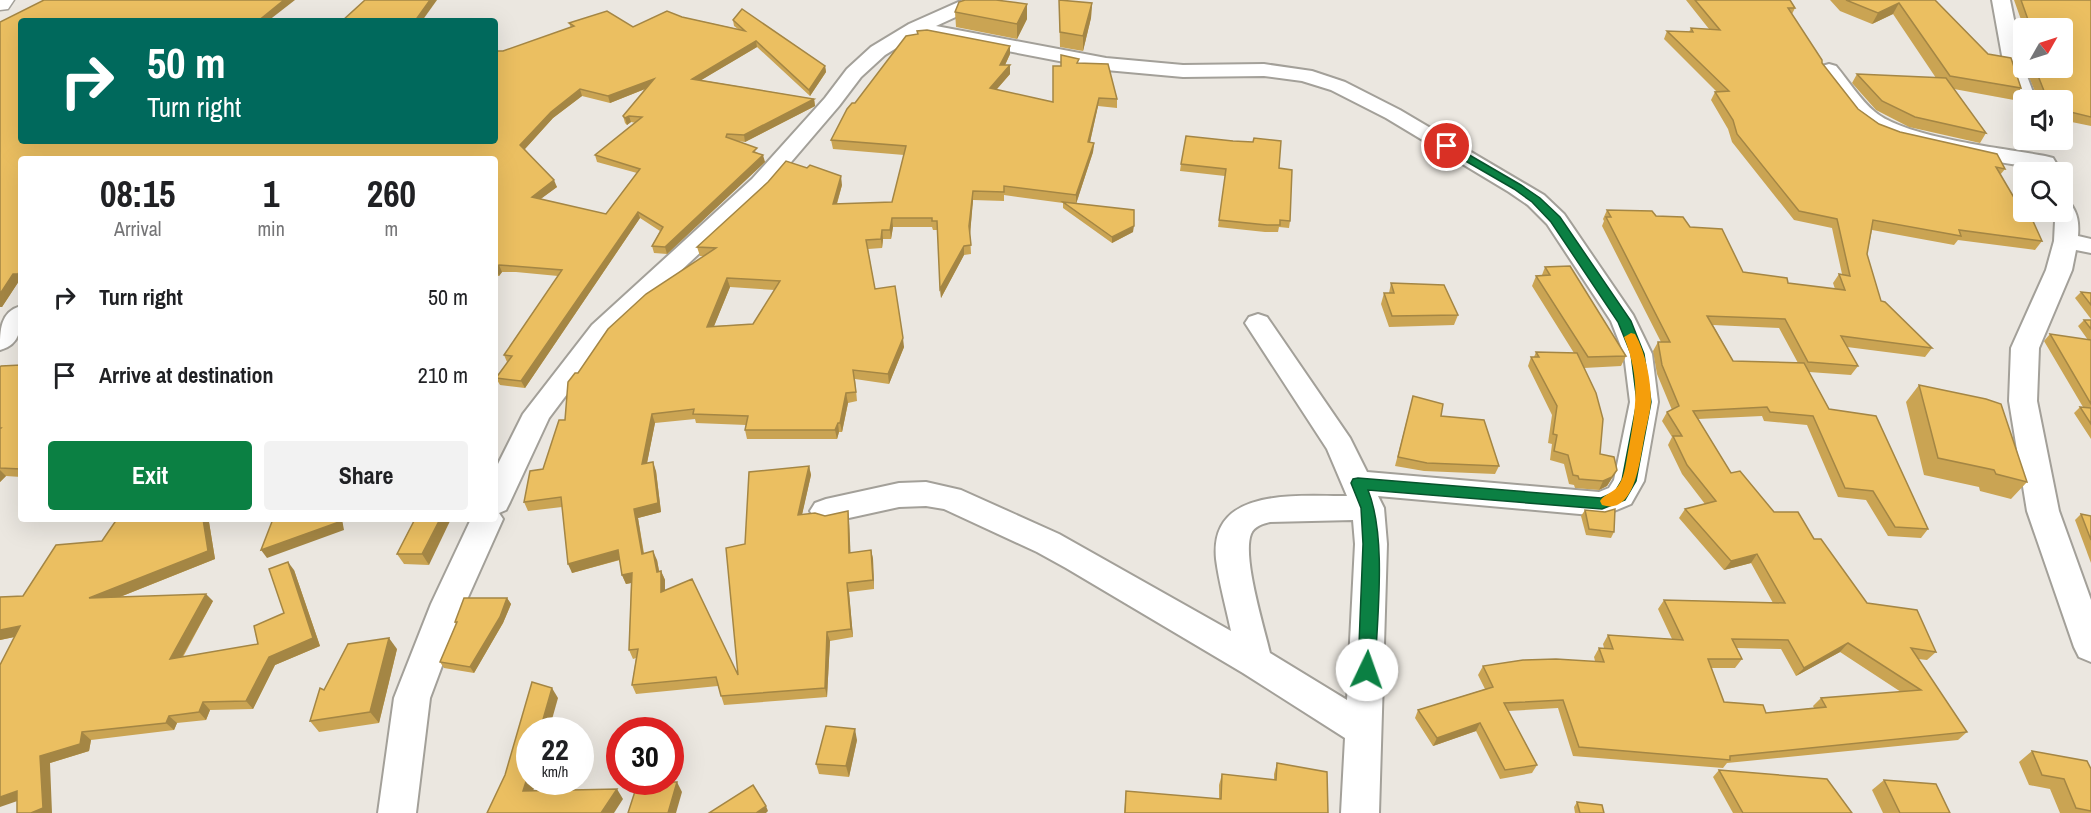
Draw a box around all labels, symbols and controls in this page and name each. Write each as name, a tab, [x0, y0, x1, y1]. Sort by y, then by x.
north arrow	[2013, 18, 2073, 78]
map controls	[2013, 18, 2073, 222]
text: 50 m	[147, 35, 226, 91]
icon: right	[48, 42, 126, 120]
text: Turn right	[147, 89, 241, 125]
button: sound	[2013, 90, 2073, 150]
pin	[1421, 120, 1472, 171]
icon: arrive	[1430, 129, 1463, 162]
button: search	[2013, 162, 2073, 222]
text: 08:15	[100, 170, 175, 218]
text: 1	[263, 170, 279, 218]
text: 260	[367, 170, 416, 218]
text: Arrival	[114, 215, 161, 242]
text: min	[257, 215, 285, 242]
text: m	[385, 215, 398, 242]
icon: right	[48, 281, 81, 314]
text: Turn right	[99, 282, 183, 312]
text: 50 m	[428, 282, 468, 312]
icon: arrive	[48, 359, 81, 392]
text: Arrive at destination	[99, 360, 273, 390]
text: 210 m	[418, 360, 468, 390]
button: Exit	[48, 441, 252, 510]
button: Share	[264, 441, 468, 510]
position arrow	[1335, 638, 1399, 702]
speed limit sign: 30	[606, 717, 684, 795]
text: 22	[541, 729, 569, 769]
text: km/h	[542, 761, 568, 782]

